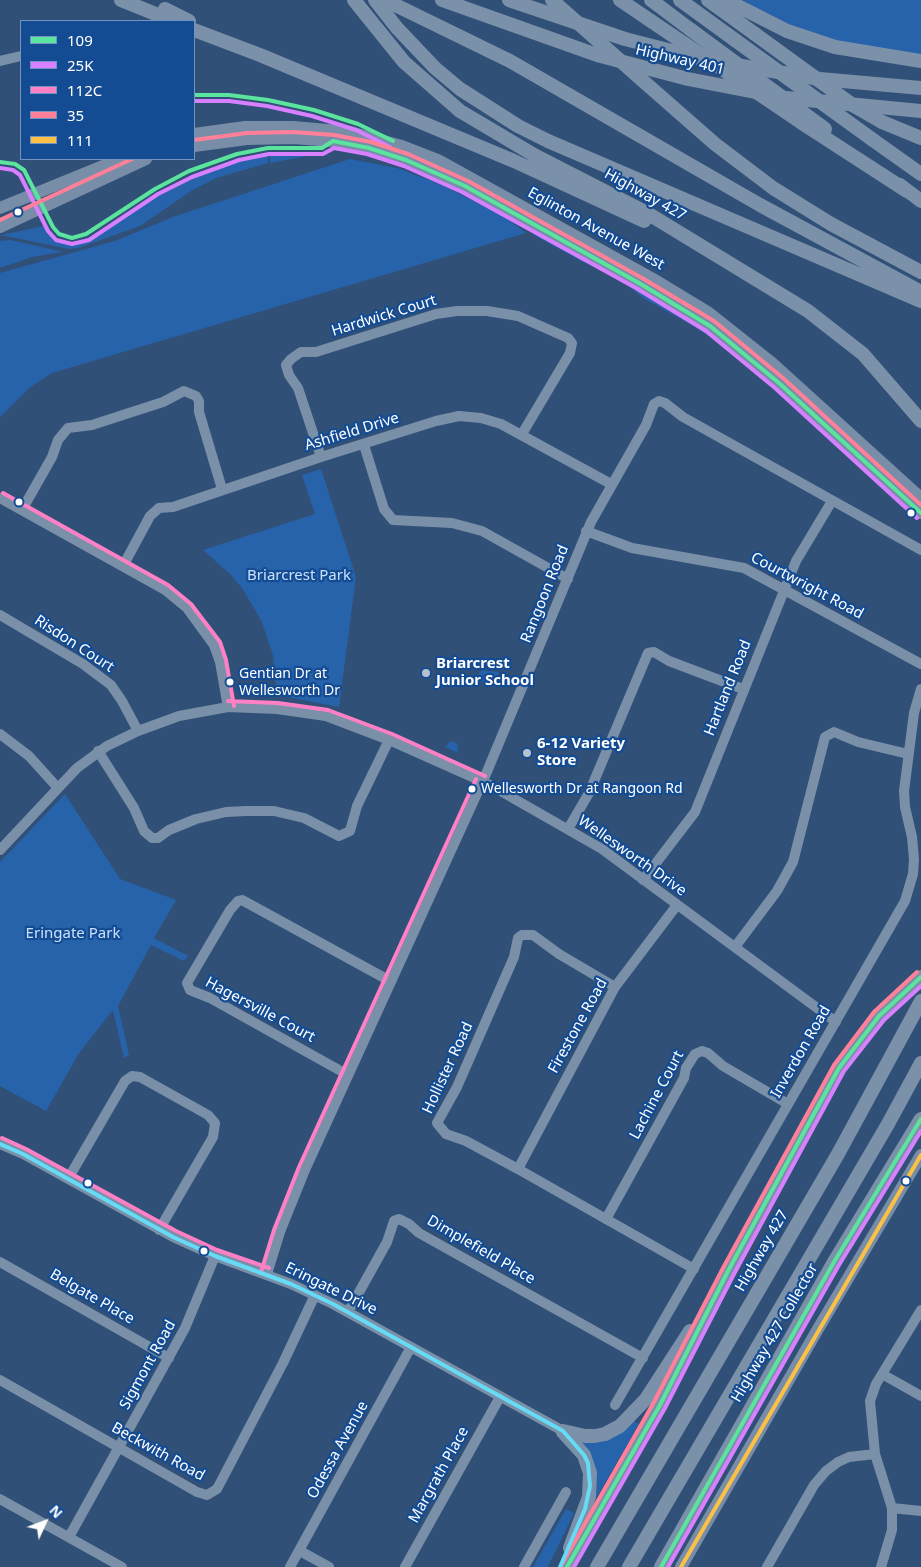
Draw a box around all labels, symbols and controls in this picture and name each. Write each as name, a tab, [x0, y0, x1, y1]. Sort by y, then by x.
legend	[20, 20, 195, 160]
text: 109	[67, 30, 93, 50]
street label: Highway 401	[634, 41, 726, 79]
text: 25K	[67, 55, 93, 75]
text: 112C	[67, 80, 102, 100]
text: 35	[67, 105, 84, 125]
text: 111	[67, 130, 93, 150]
street label: Highway 427	[601, 165, 689, 225]
street label: Eglinton Avenue West	[525, 184, 667, 274]
unlabelled marker	[13, 207, 23, 217]
street label: Hardwick Court	[329, 291, 439, 341]
street label: Ashfield Drive	[303, 409, 401, 455]
unlabelled marker	[14, 497, 24, 507]
unlabelled marker	[906, 508, 916, 518]
street label: Rangoon Road	[517, 543, 573, 645]
street label: Courtwright Road	[748, 549, 866, 623]
park label: Briarcrest Park	[247, 567, 351, 585]
street label: Risdon Court	[31, 612, 117, 676]
street label: Hartland Road	[701, 637, 755, 739]
place label: Briarcrest Junior School	[436, 655, 534, 690]
place label: Gentian Dr at Wellesworth Dr	[239, 666, 340, 699]
marker: Briarcrest Junior School	[420, 667, 432, 679]
marker: Gentian Dr at Wellesworth Dr	[225, 677, 235, 687]
place label: 6-12 Variety Store	[537, 735, 625, 770]
marker: 6-12 Variety Store	[521, 747, 533, 759]
place label: Wellesworth Dr at Rangoon Rd	[481, 781, 683, 797]
marker: Wellesworth Dr at Rangoon Rd	[467, 784, 477, 794]
street label: Wellesworth Drive	[574, 812, 690, 900]
park label: Eringate Park	[26, 925, 120, 943]
street label: Hagersville Court	[202, 974, 318, 1046]
street label: Firestone Road	[545, 976, 611, 1076]
street label: Inverdon Road	[767, 1003, 835, 1101]
street label: Hollister Road	[419, 1019, 477, 1117]
street label: Lachine Court	[626, 1048, 688, 1142]
unlabelled marker	[901, 1176, 911, 1186]
unlabelled marker	[83, 1178, 93, 1188]
street label: Highway 427	[731, 1207, 793, 1295]
street label: Dimplefield Place	[424, 1212, 538, 1288]
unlabelled marker	[199, 1246, 209, 1256]
street label: Eringate Drive	[282, 1259, 380, 1319]
street label: Highway 427 Collector	[728, 1260, 822, 1406]
street label: Belgate Place	[47, 1266, 137, 1328]
street label: Sigmont Road	[116, 1317, 180, 1413]
street label: Odessa Avenue	[304, 1398, 372, 1502]
street label: Beckwith Road	[108, 1419, 208, 1485]
street label: Margrath Place	[405, 1424, 473, 1526]
north arrow	[20, 1497, 70, 1547]
text: N	[45, 1501, 67, 1522]

